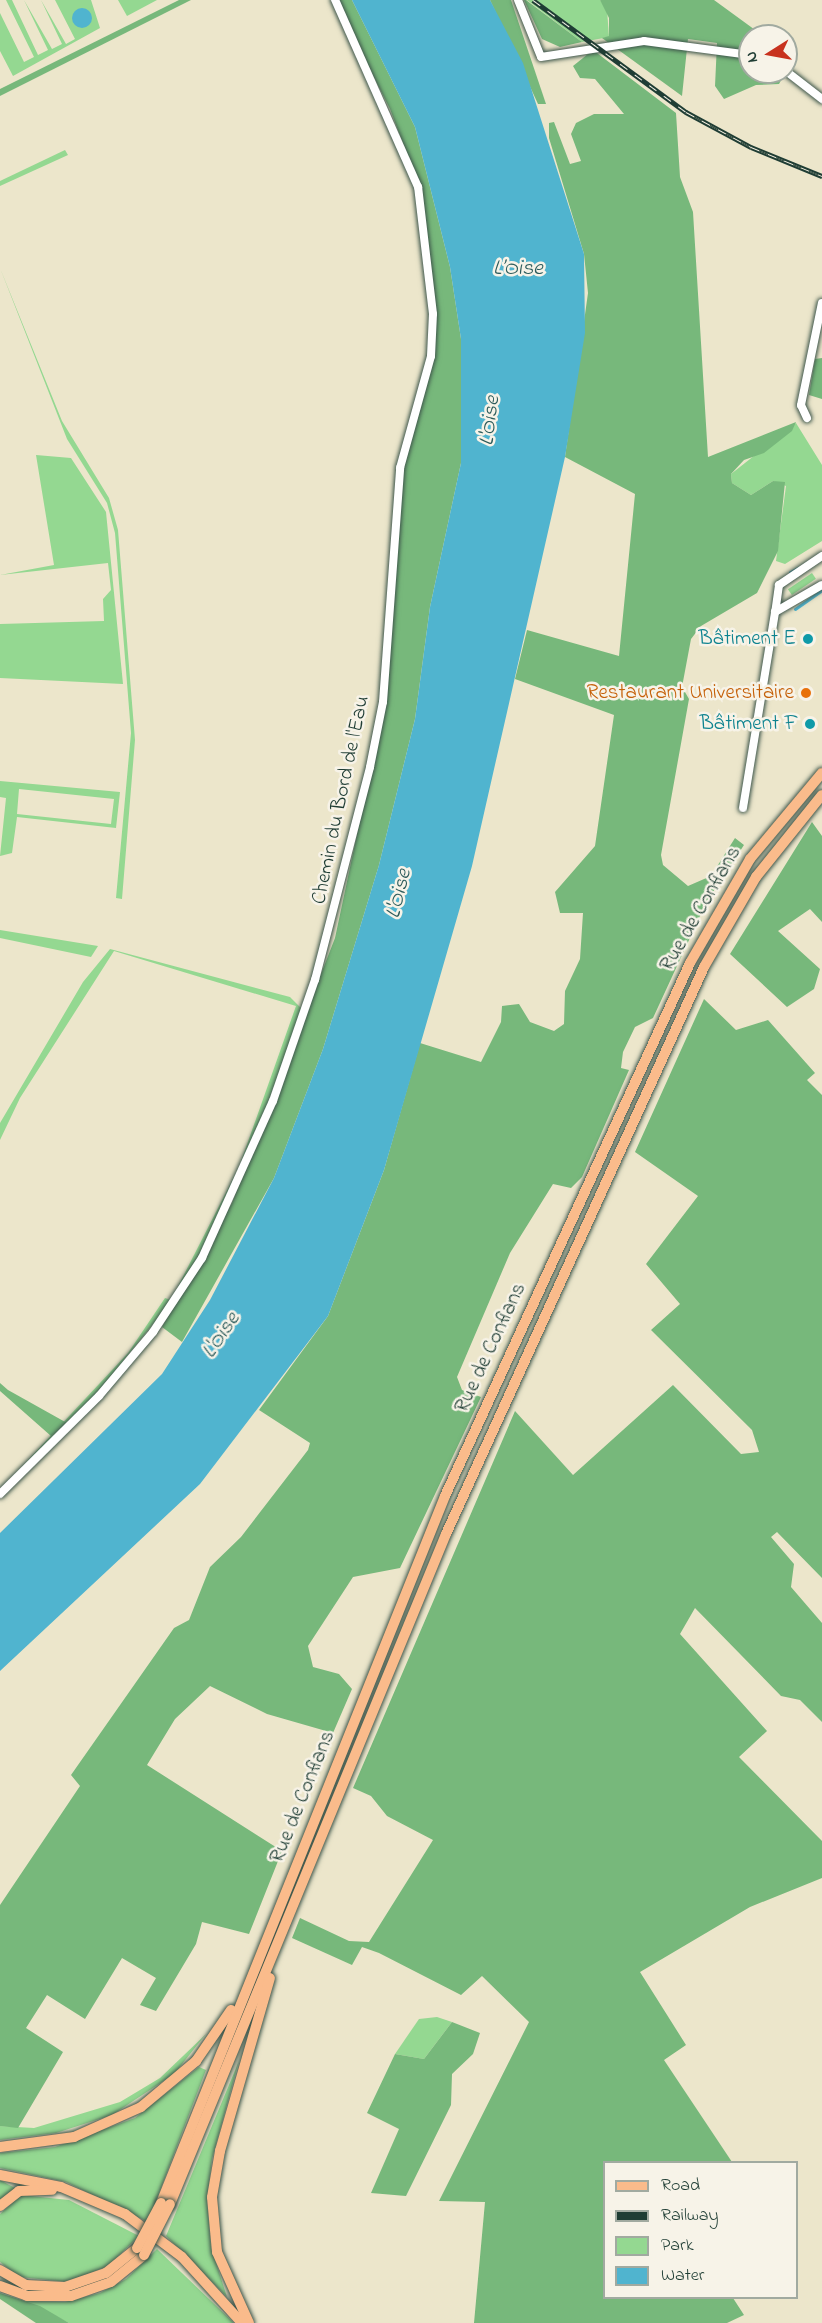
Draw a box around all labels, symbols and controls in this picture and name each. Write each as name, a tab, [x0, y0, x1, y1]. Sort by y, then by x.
north arrow	[738, 24, 798, 84]
text: N	[739, 49, 765, 65]
water label: L’Oise	[493, 257, 543, 283]
water label: L'Oise	[475, 395, 507, 447]
place label: Bâtiment E	[699, 626, 796, 652]
marker: Bâtiment E	[801, 632, 815, 646]
place label: Restaurant Universitaire	[587, 680, 794, 706]
marker: Restaurant Universitaire	[799, 686, 813, 700]
street label: Chemin du Bord de l'Eau	[307, 694, 375, 906]
place label: Bâtiment F	[700, 711, 798, 737]
marker: Bâtiment F	[803, 717, 817, 731]
street label: Rue de Conflans	[655, 842, 747, 976]
water label: L'Oise	[381, 867, 419, 921]
street label: Rue de Conflans	[450, 1279, 532, 1417]
water label: L'Oise	[197, 1308, 247, 1364]
street label: Rue de Conflans	[265, 1727, 341, 1867]
legend	[603, 2161, 798, 2299]
text: Road	[661, 2173, 700, 2199]
text: Railway	[661, 2203, 718, 2229]
text: Park	[661, 2233, 694, 2259]
text: Water	[661, 2263, 704, 2289]

